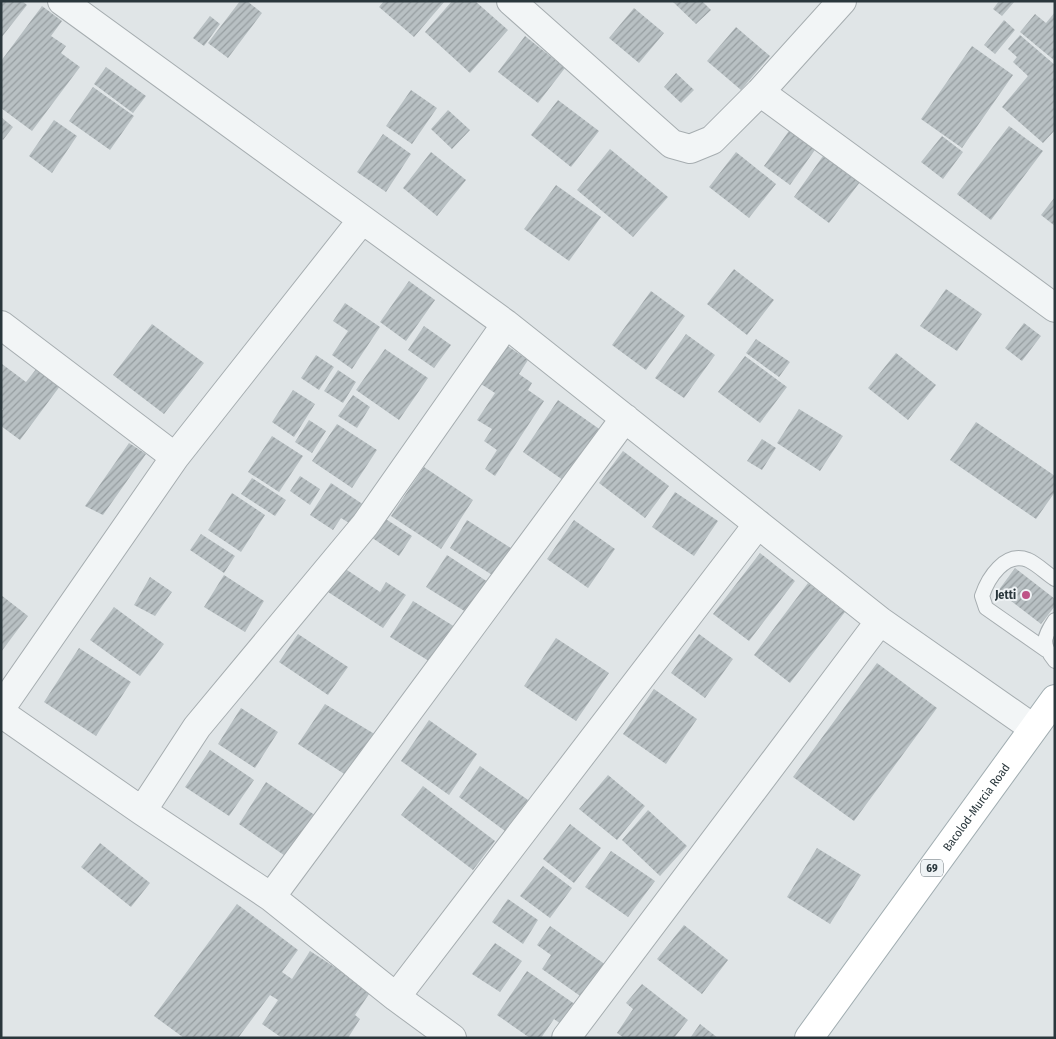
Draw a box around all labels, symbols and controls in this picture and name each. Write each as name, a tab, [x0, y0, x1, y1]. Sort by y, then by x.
place label: Jetti	[994, 588, 1016, 602]
marker: Jetti	[1020, 589, 1032, 601]
street label: Bacolod-Murcia Road	[940, 761, 1013, 854]
road number: 69	[921, 860, 943, 876]

